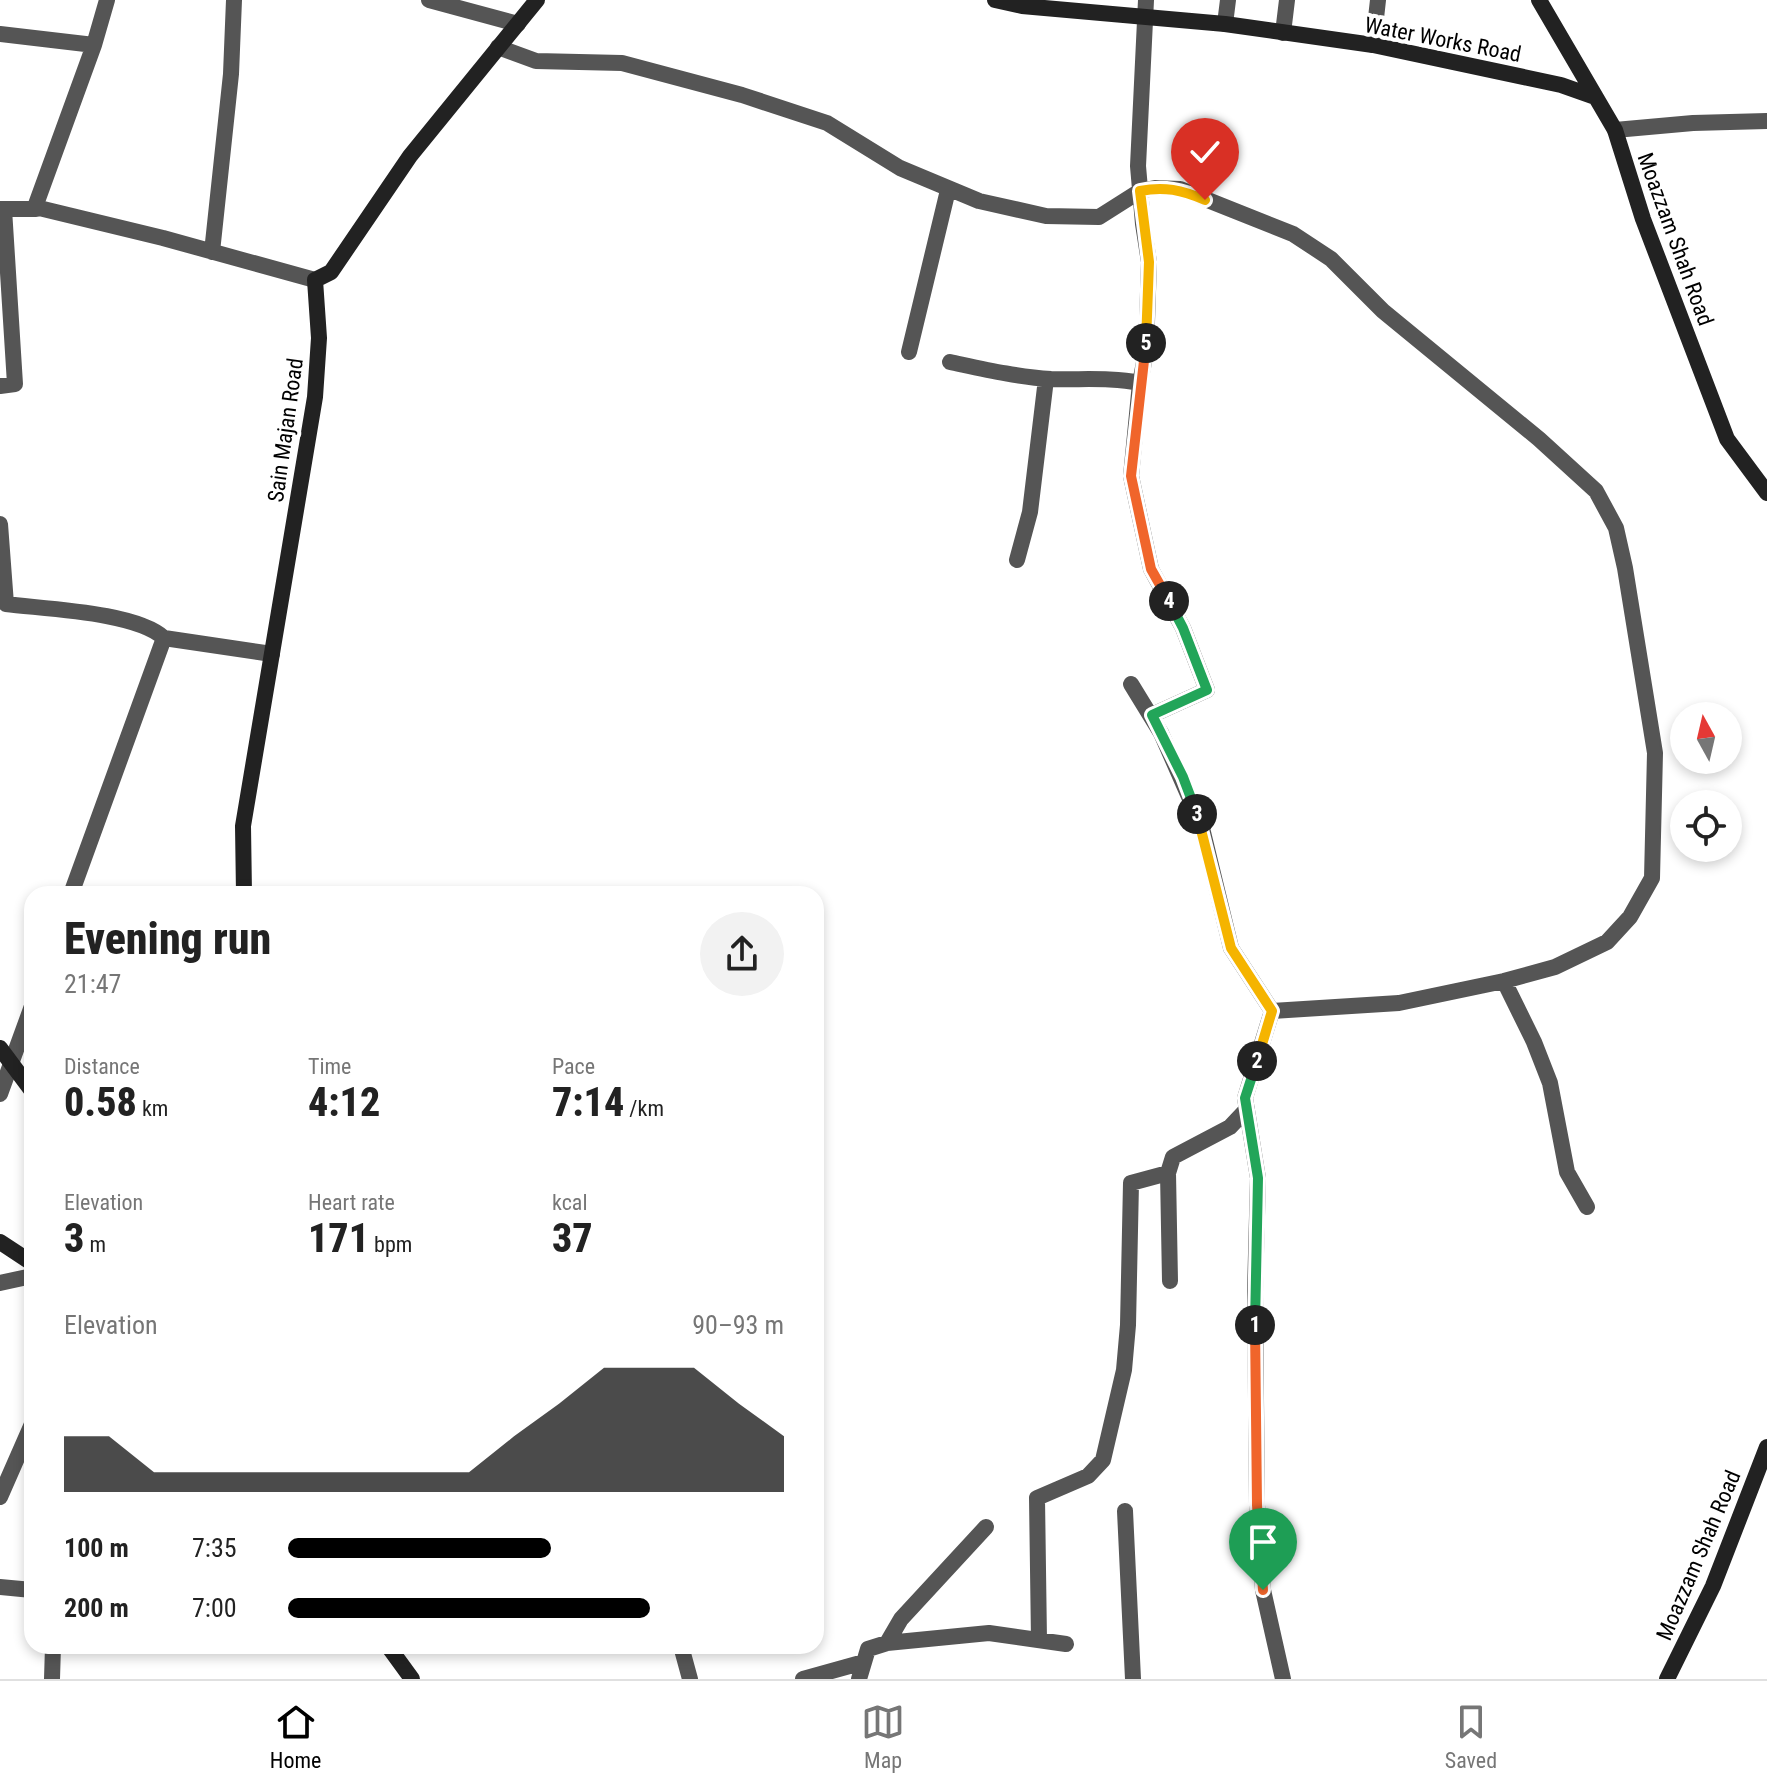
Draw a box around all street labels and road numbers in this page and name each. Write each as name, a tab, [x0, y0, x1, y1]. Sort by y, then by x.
street label: Water Works Road	[1363, 12, 1523, 67]
street label: Moazzam Shah Road	[1633, 149, 1718, 329]
street label: Sain Majan Road	[263, 356, 308, 504]
street label: Moazzam Shah Road	[1651, 1467, 1746, 1644]

